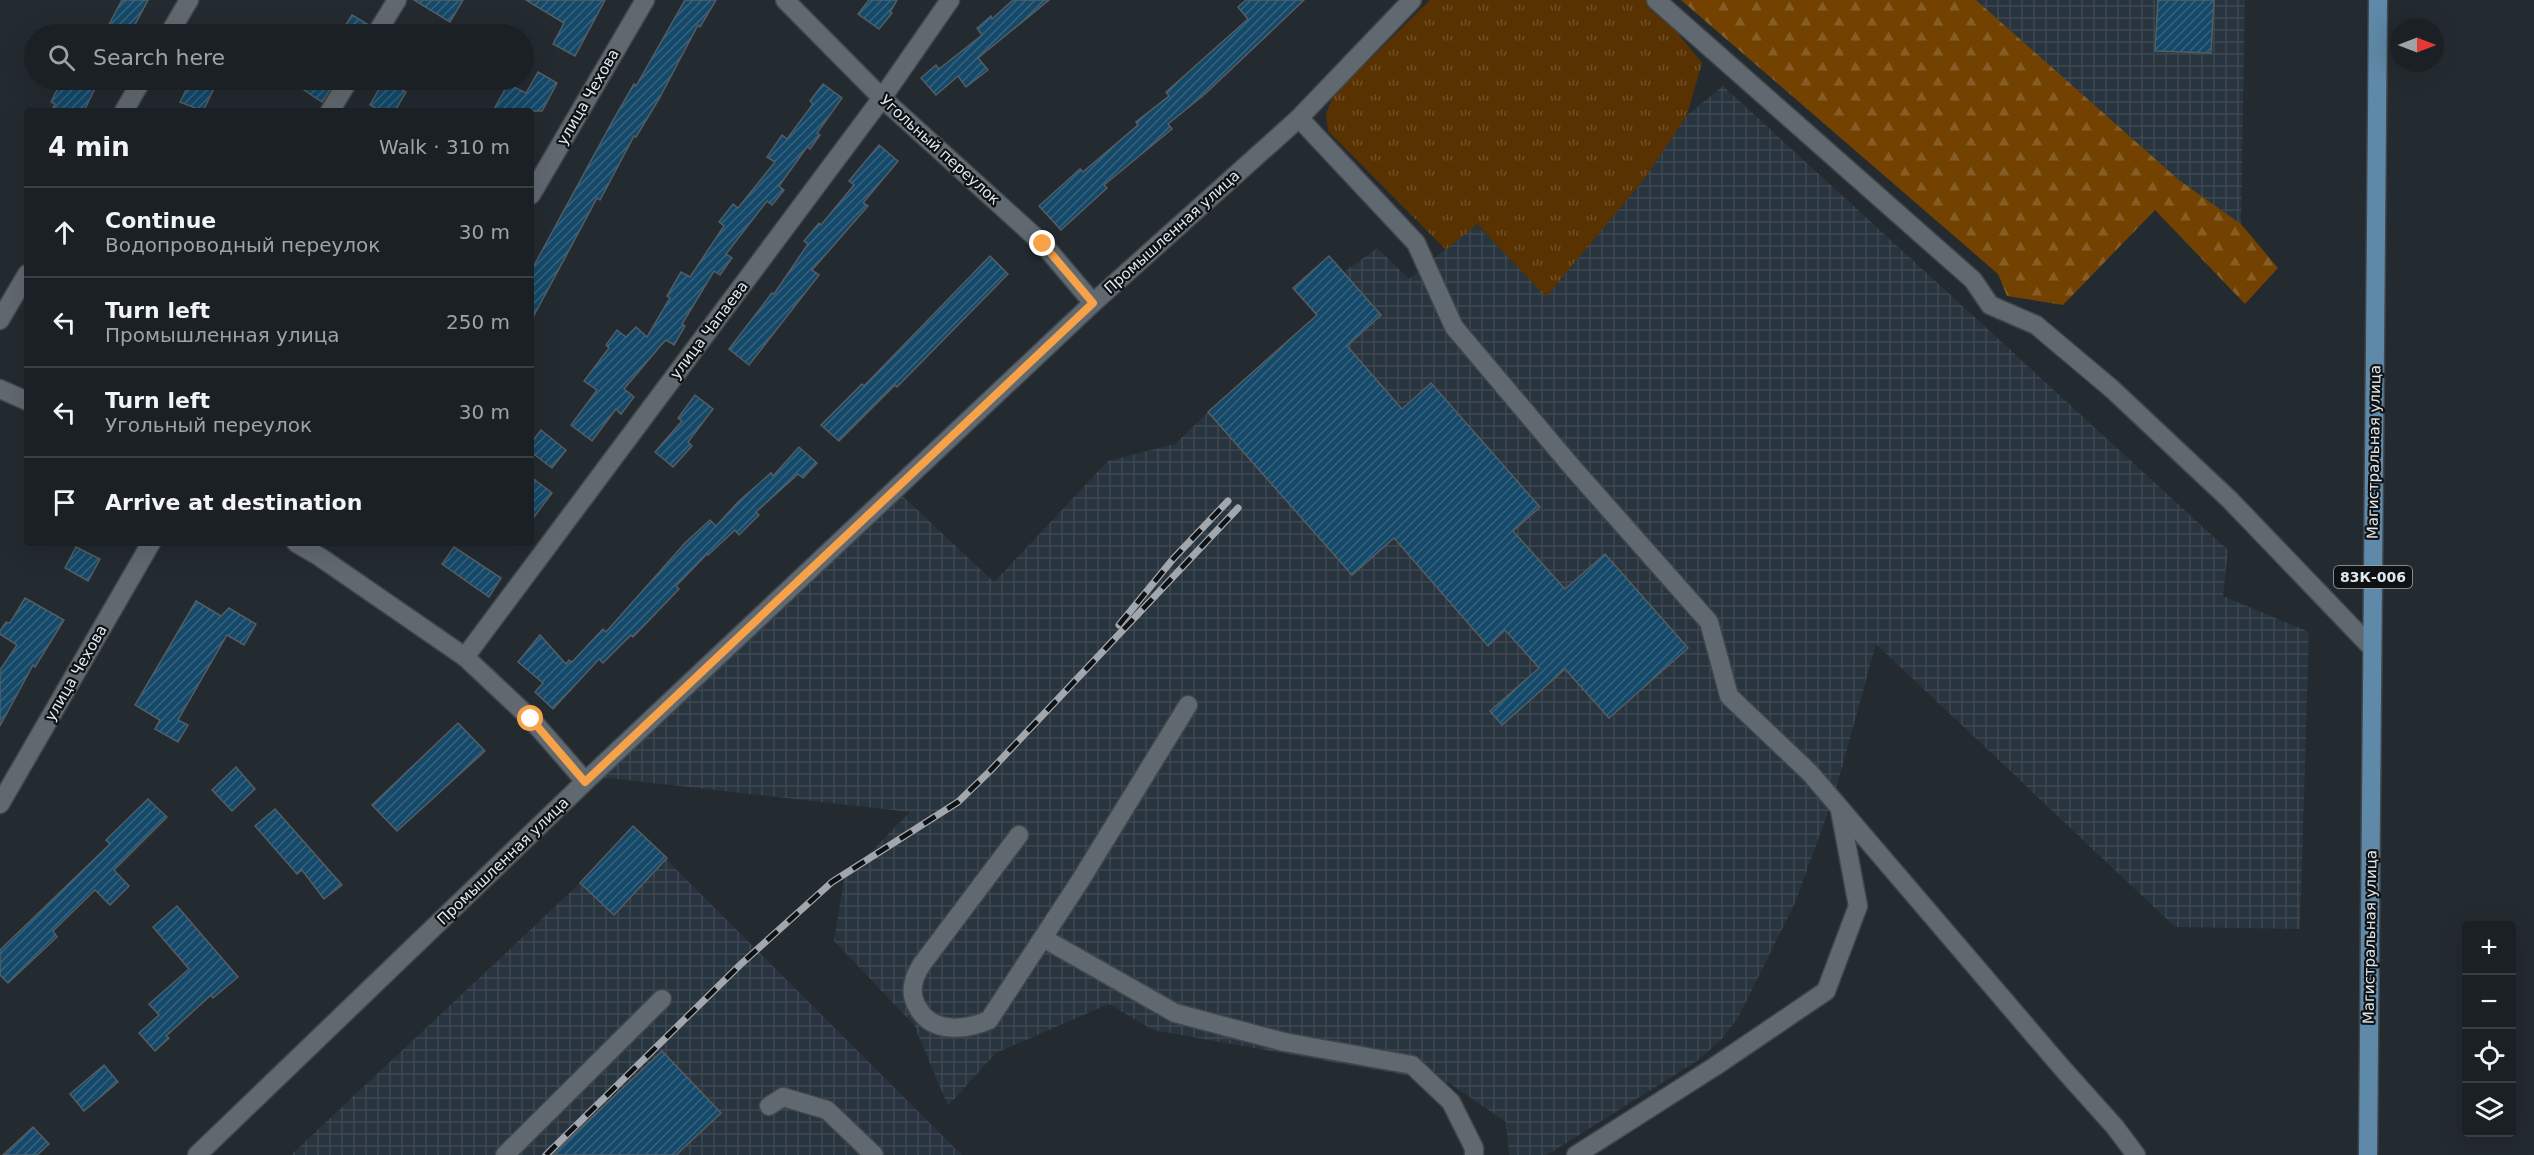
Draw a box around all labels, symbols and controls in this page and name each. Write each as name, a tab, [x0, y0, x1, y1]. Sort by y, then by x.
north arrow	[2390, 18, 2444, 72]
search box	[24, 24, 534, 90]
icon: search	[45, 41, 78, 74]
text: Search here	[93, 45, 225, 70]
street label: улица Чехова	[553, 46, 623, 148]
street label: Угольный переулок	[876, 91, 1004, 209]
text: 4 min	[48, 132, 130, 162]
text: Walk · 310 m	[379, 135, 510, 159]
street label: Промышленная улица	[1101, 166, 1243, 298]
text: Continue	[105, 208, 216, 233]
icon: ahead	[48, 216, 81, 249]
text: 30 m	[459, 220, 510, 244]
route end	[1029, 230, 1055, 256]
text: Водопроводный переулок	[105, 233, 380, 257]
street label: улица Чапаева	[666, 277, 752, 383]
text: Turn left	[105, 298, 210, 323]
icon: left	[48, 306, 81, 339]
text: 250 m	[446, 310, 510, 334]
text: Промышленная улица	[105, 323, 340, 347]
street label: Магистральная улица	[2363, 365, 2385, 539]
text: Turn left	[105, 388, 210, 413]
icon: left	[48, 396, 81, 429]
text: 30 m	[459, 400, 510, 424]
text: Угольный переулок	[105, 413, 312, 437]
icon: arrive	[48, 486, 81, 519]
text: Arrive at destination	[105, 490, 362, 515]
road number: 83К-006	[2334, 566, 2412, 588]
street label: улица Чехова	[41, 622, 111, 724]
route start	[517, 705, 543, 731]
street label: Промышленная улица	[433, 793, 573, 929]
street label: Магистральная улица	[2359, 850, 2381, 1024]
map controls	[2462, 921, 2516, 1137]
button: +	[2462, 921, 2516, 975]
button: −	[2462, 975, 2516, 1029]
button: locate	[2462, 1029, 2516, 1083]
button: layers	[2462, 1083, 2516, 1137]

